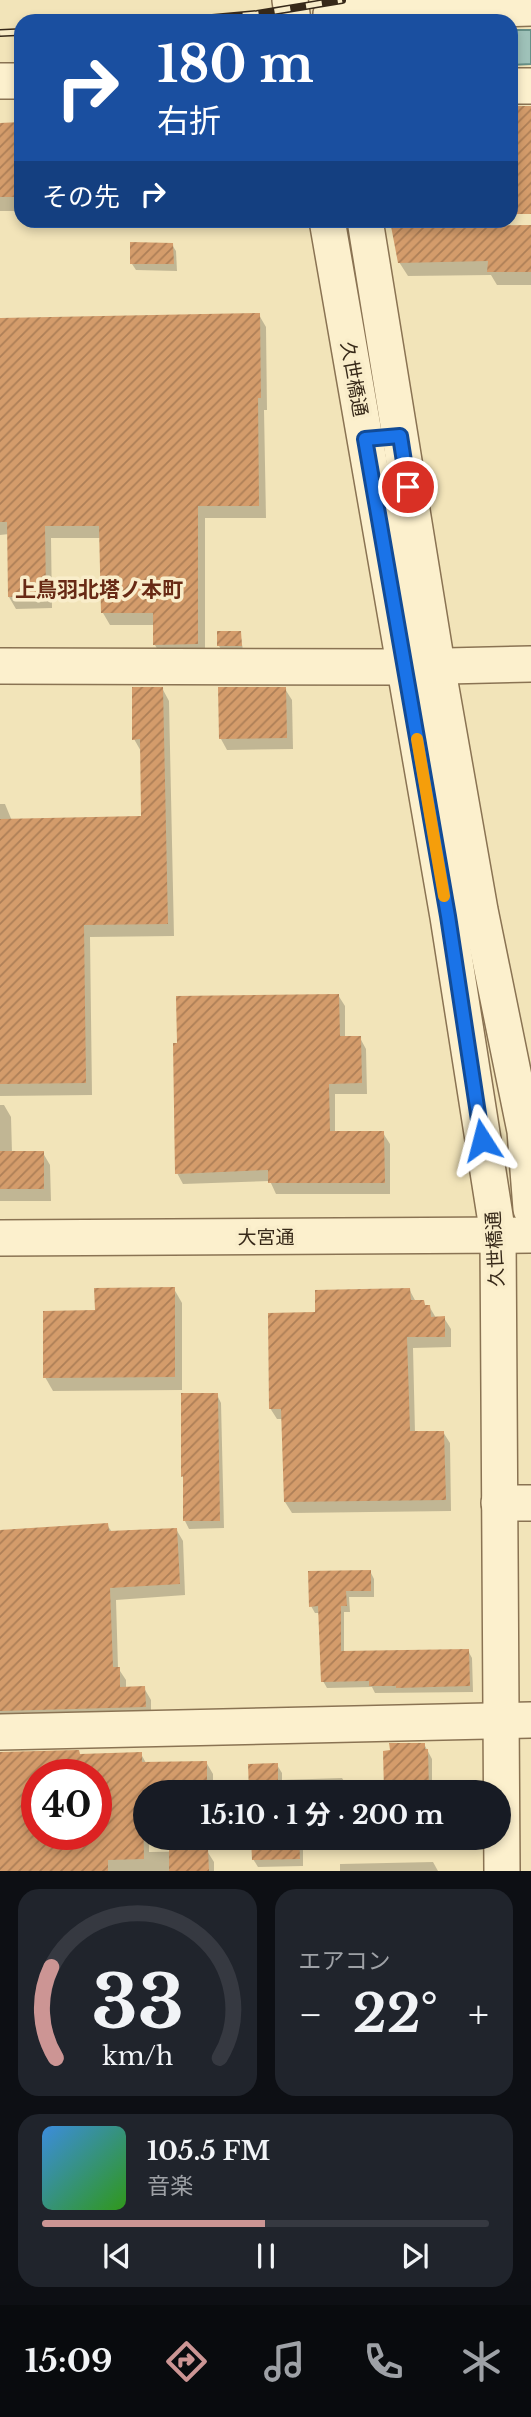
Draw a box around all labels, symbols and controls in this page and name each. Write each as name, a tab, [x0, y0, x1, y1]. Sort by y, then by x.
text: 180 m	[157, 34, 314, 95]
icon: right	[42, 42, 133, 133]
text: 右折	[157, 101, 221, 141]
icon: right	[134, 175, 172, 213]
text: その先	[42, 181, 120, 213]
street label: 久世橋通	[336, 340, 372, 418]
pin	[378, 457, 438, 517]
icon: arrive	[389, 468, 427, 506]
district label: 上鳥羽北塔ノ本町	[15, 577, 183, 603]
position arrow	[445, 1103, 519, 1177]
street label: 久世橋通	[482, 1210, 508, 1288]
street label: 大宮通	[237, 1226, 295, 1249]
speed limit sign: 40	[21, 1759, 112, 1850]
text: 15:10 · 1 分 · 200 m	[200, 1799, 444, 1831]
text: エアコン	[299, 1947, 391, 1975]
text: 33	[91, 1958, 184, 2049]
text: 22°	[353, 1982, 438, 2046]
text: −	[299, 1991, 323, 2038]
text: +	[468, 1991, 489, 2038]
text: km/h	[102, 2041, 173, 2072]
text: 105.5 FM	[147, 2135, 270, 2167]
text: 音楽	[147, 2172, 193, 2200]
icon: previous	[98, 2237, 136, 2275]
icon: pause	[247, 2237, 285, 2275]
icon: next	[396, 2237, 434, 2275]
icon: directions	[162, 2337, 211, 2386]
icon: music	[260, 2337, 309, 2386]
icon: phone	[359, 2337, 408, 2386]
icon: climate	[457, 2337, 506, 2386]
text: 15:09	[25, 2341, 113, 2381]

